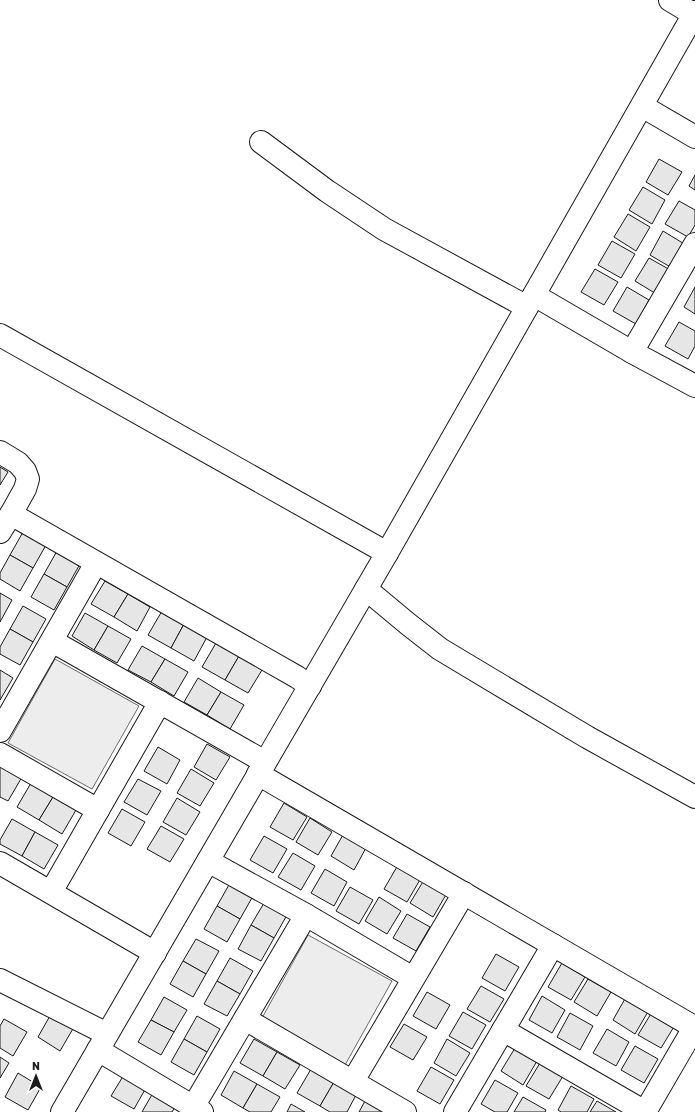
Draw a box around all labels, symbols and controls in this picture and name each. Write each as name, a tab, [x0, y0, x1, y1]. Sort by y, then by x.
north arrow	[16, 1056, 56, 1096]
text: N	[32, 1060, 40, 1073]

